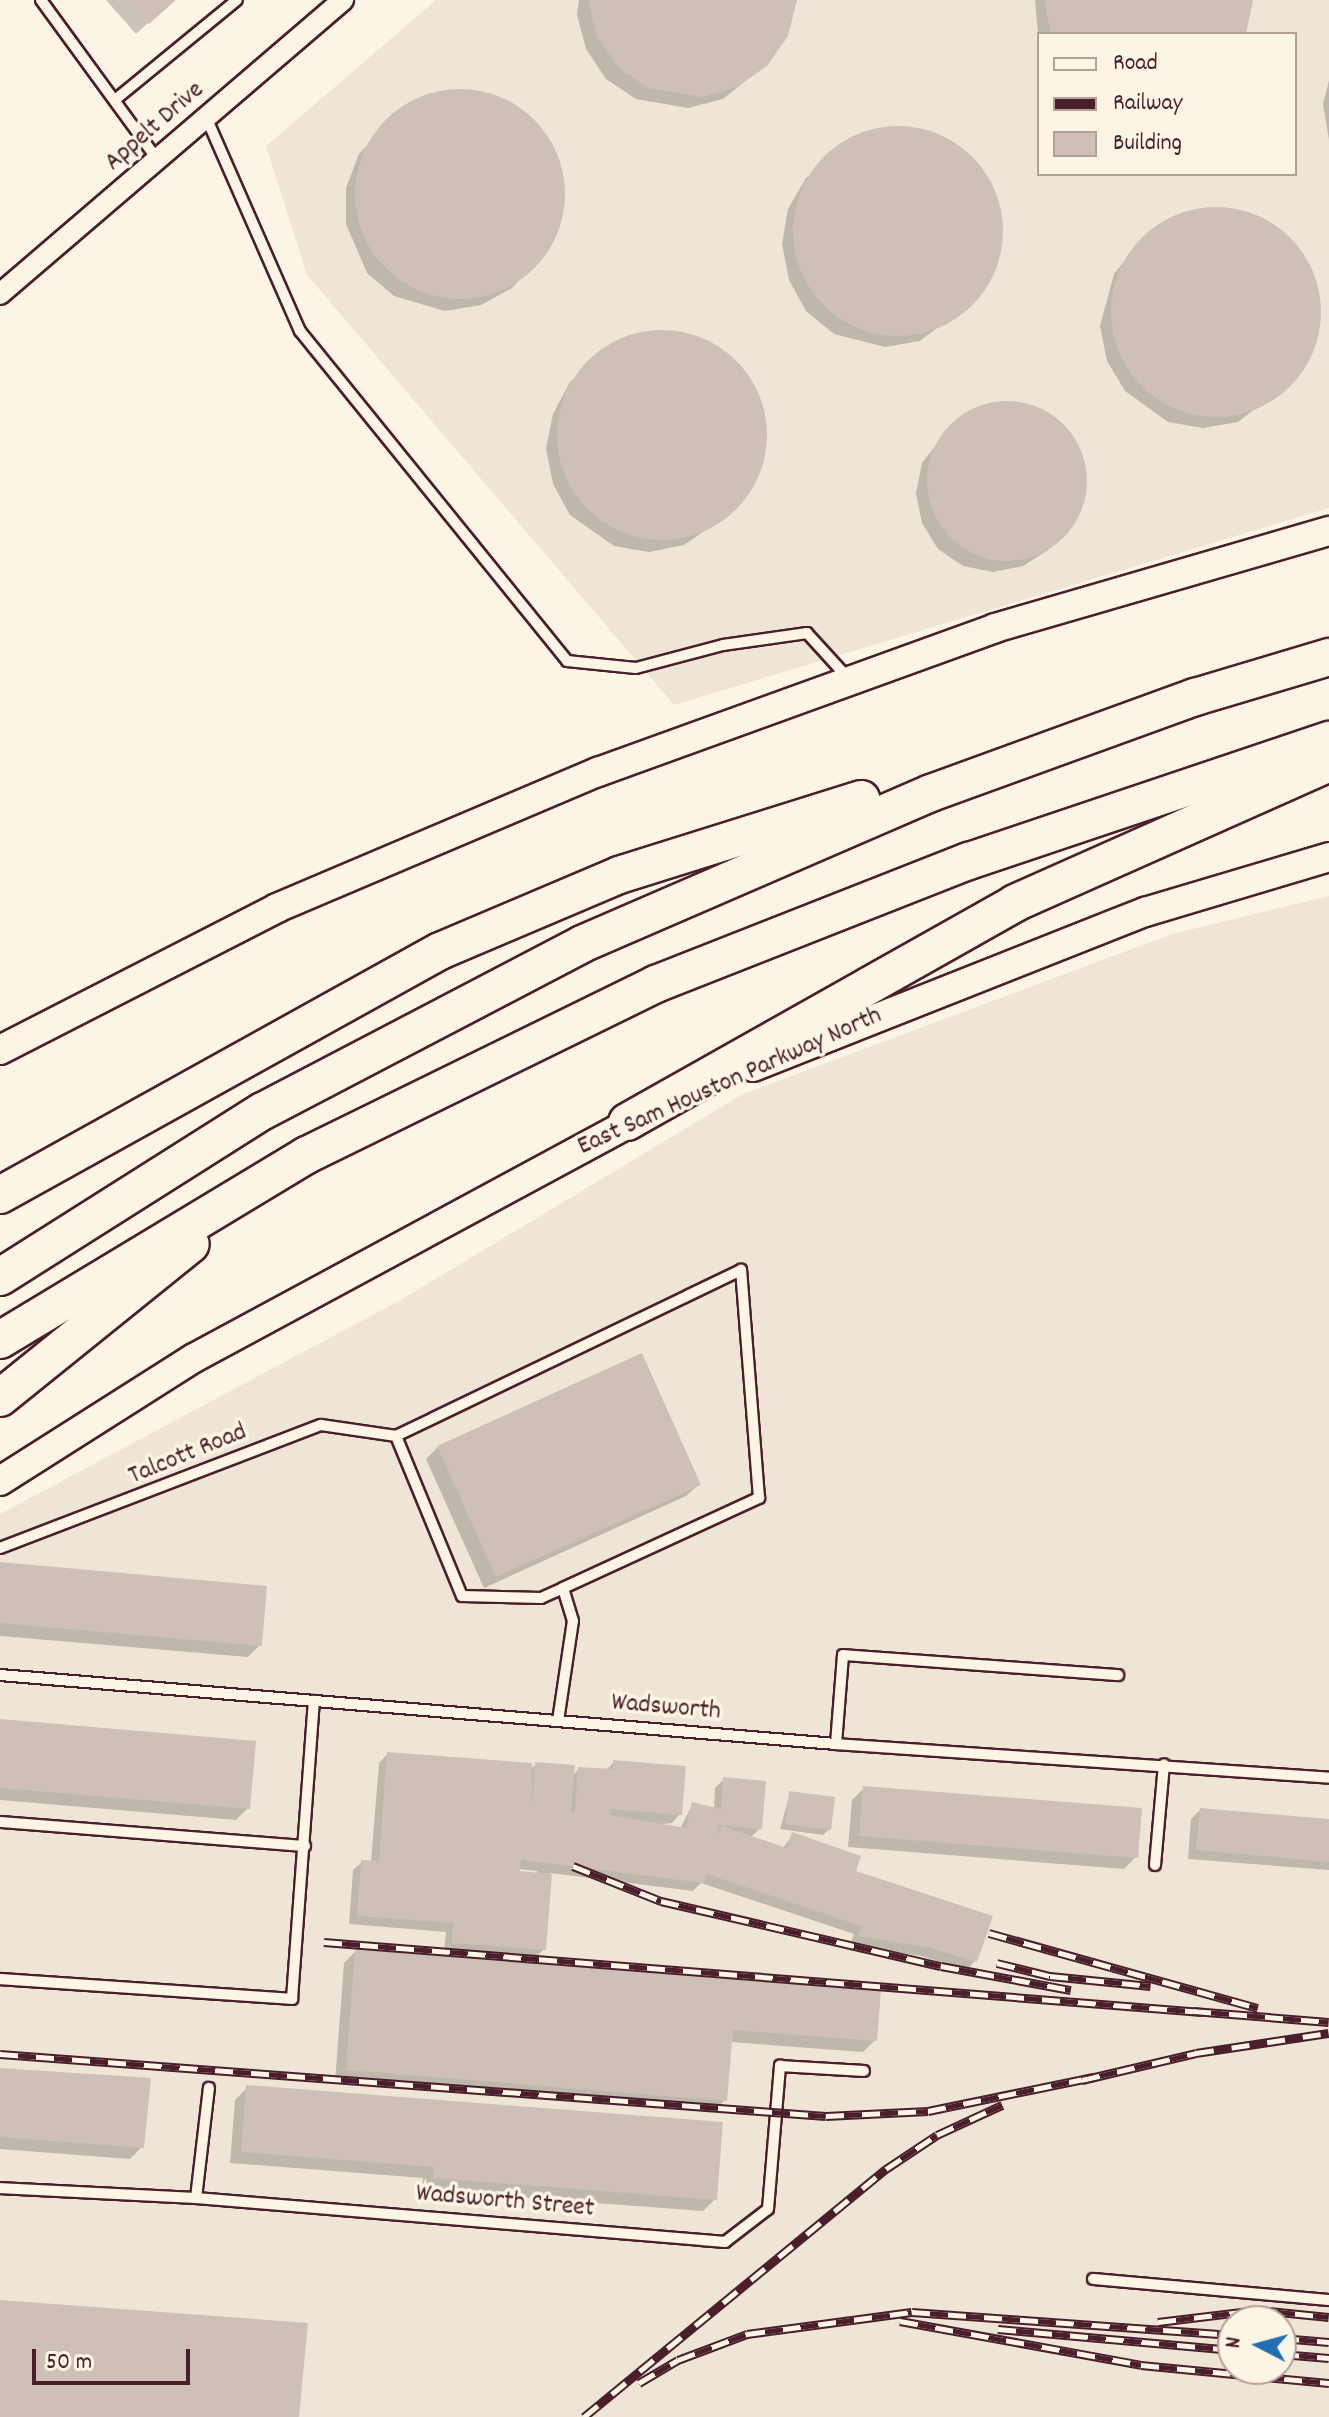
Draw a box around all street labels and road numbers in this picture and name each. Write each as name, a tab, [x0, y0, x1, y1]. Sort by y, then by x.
street label: Appelt Drive	[99, 75, 211, 179]
street label: East Sam Houston Parkway North	[573, 1001, 887, 1163]
street label: Talcott Road	[124, 1417, 252, 1493]
street label: Wadsworth	[610, 1688, 722, 1728]
street label: Wadsworth Street	[415, 2179, 595, 2225]

